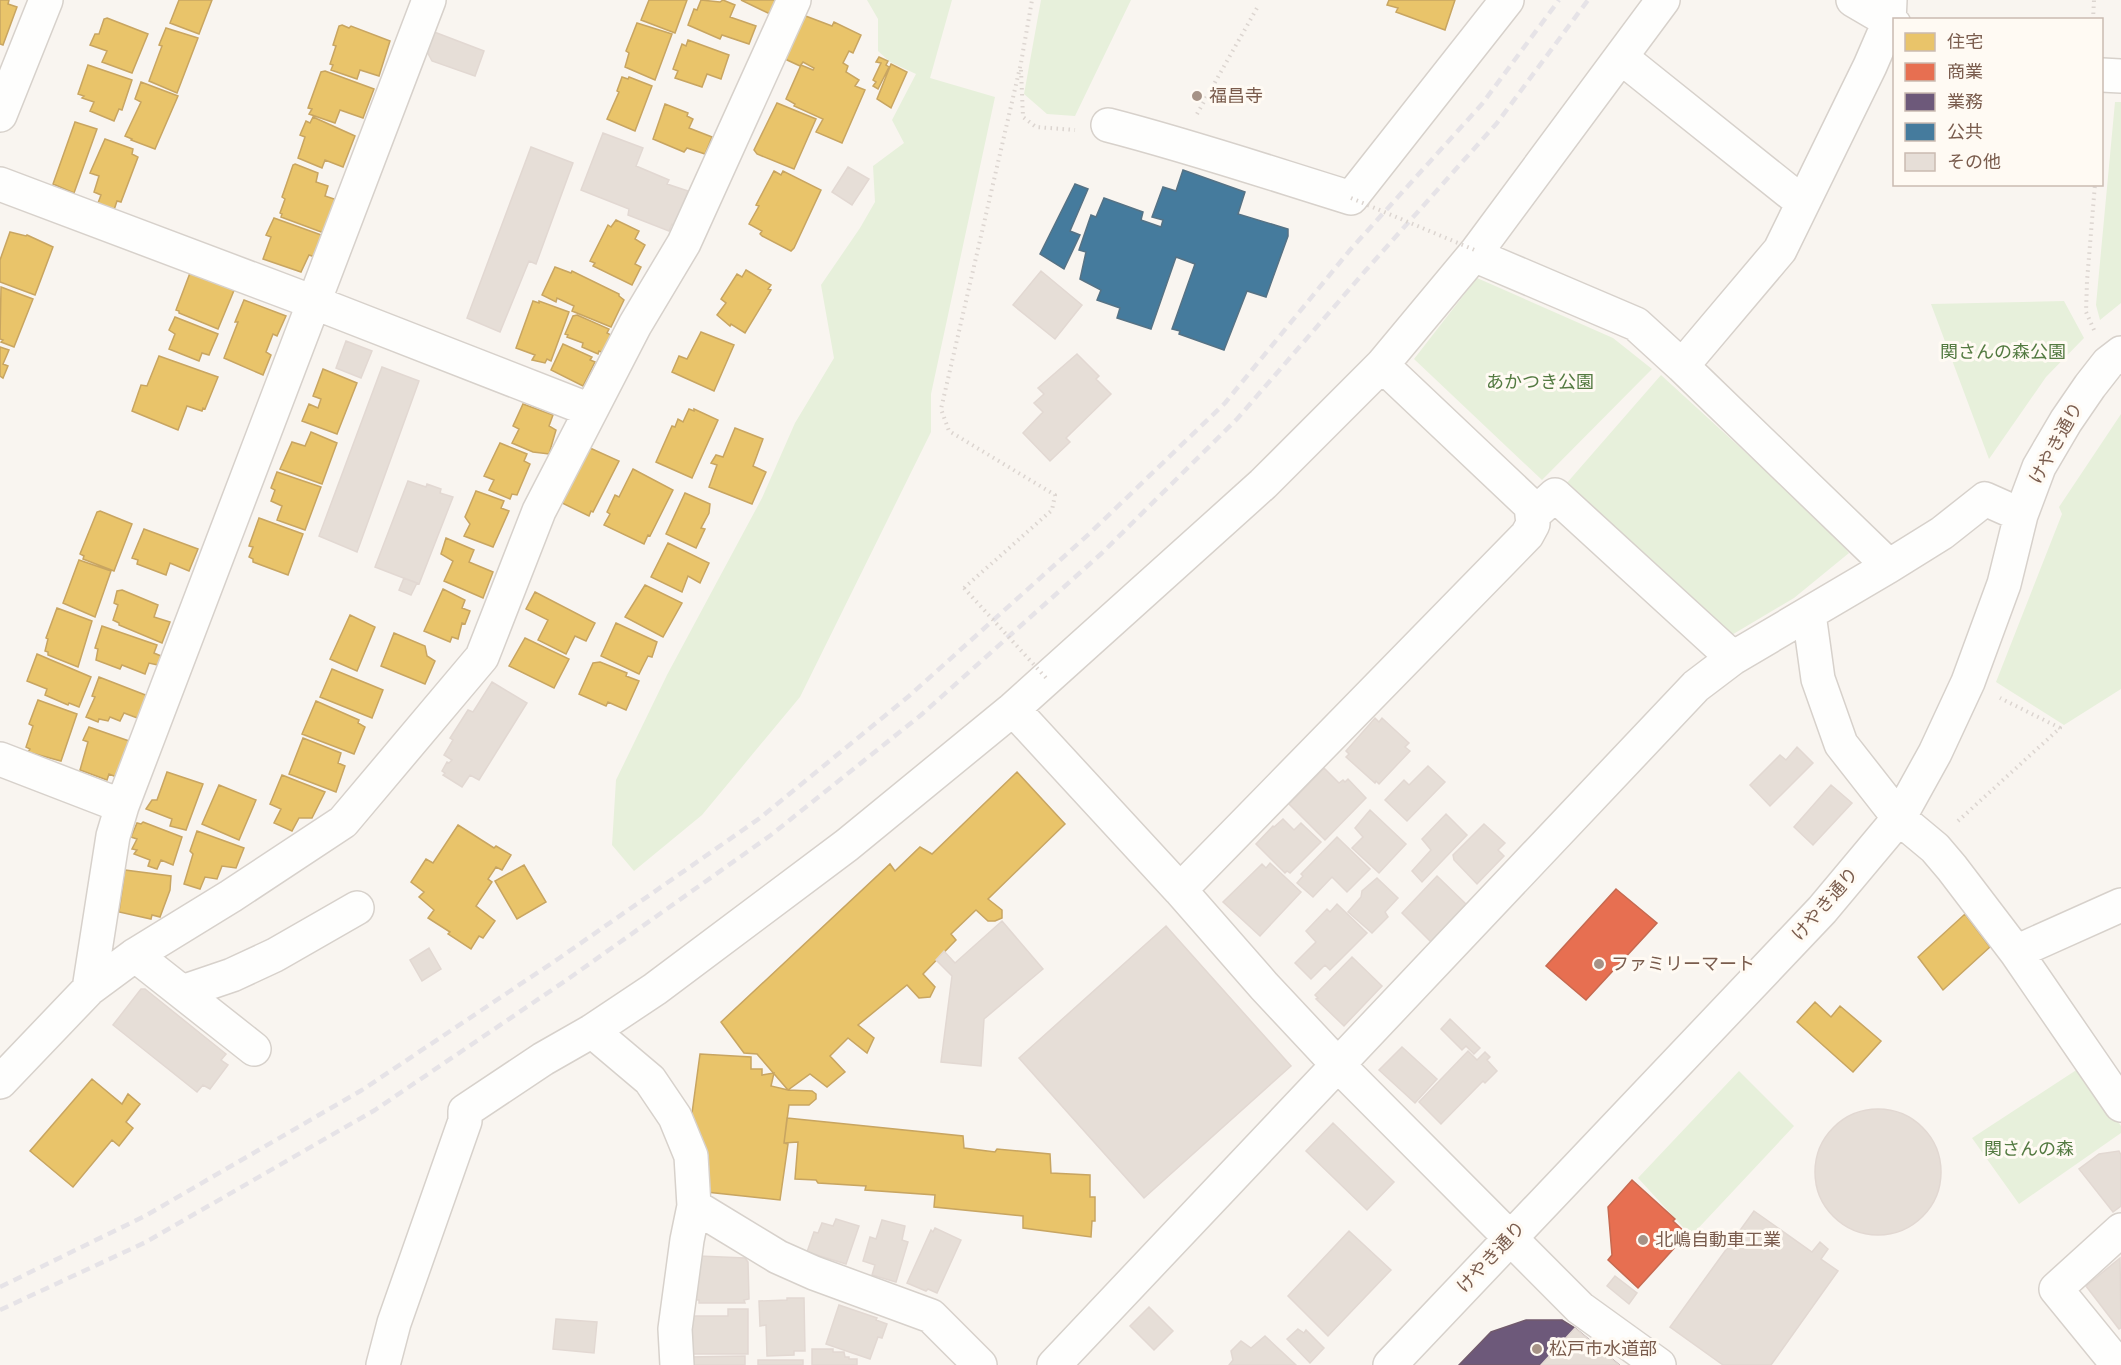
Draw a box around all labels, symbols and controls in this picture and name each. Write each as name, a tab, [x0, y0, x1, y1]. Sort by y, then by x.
legend	[1893, 18, 2103, 186]
text: 住宅	[1947, 31, 1983, 52]
text: 商業	[1947, 61, 1983, 82]
place label: 福昌寺	[1209, 85, 1263, 106]
marker: 福昌寺	[1190, 89, 1204, 103]
text: 業務	[1947, 91, 1983, 112]
text: 公共	[1947, 121, 1983, 142]
text: その他	[1947, 151, 2001, 172]
park label: 関さんの森公園	[1940, 341, 2066, 362]
park label: あかつき公園	[1486, 371, 1594, 392]
street label: けやき通り	[2025, 398, 2087, 487]
street label: けやき通り	[1787, 863, 1862, 945]
place label: ファミリーマート	[1611, 953, 1755, 974]
marker: ファミリーマート	[1592, 957, 1606, 971]
park label: 関さんの森	[1984, 1138, 2074, 1159]
street label: けやき通り	[1452, 1217, 1529, 1297]
place label: 北嶋自動車工業	[1655, 1229, 1781, 1250]
marker: 北嶋自動車工業	[1636, 1233, 1650, 1247]
place label: 松戸市水道部	[1549, 1338, 1657, 1359]
marker: 松戸市水道部	[1530, 1342, 1544, 1356]

